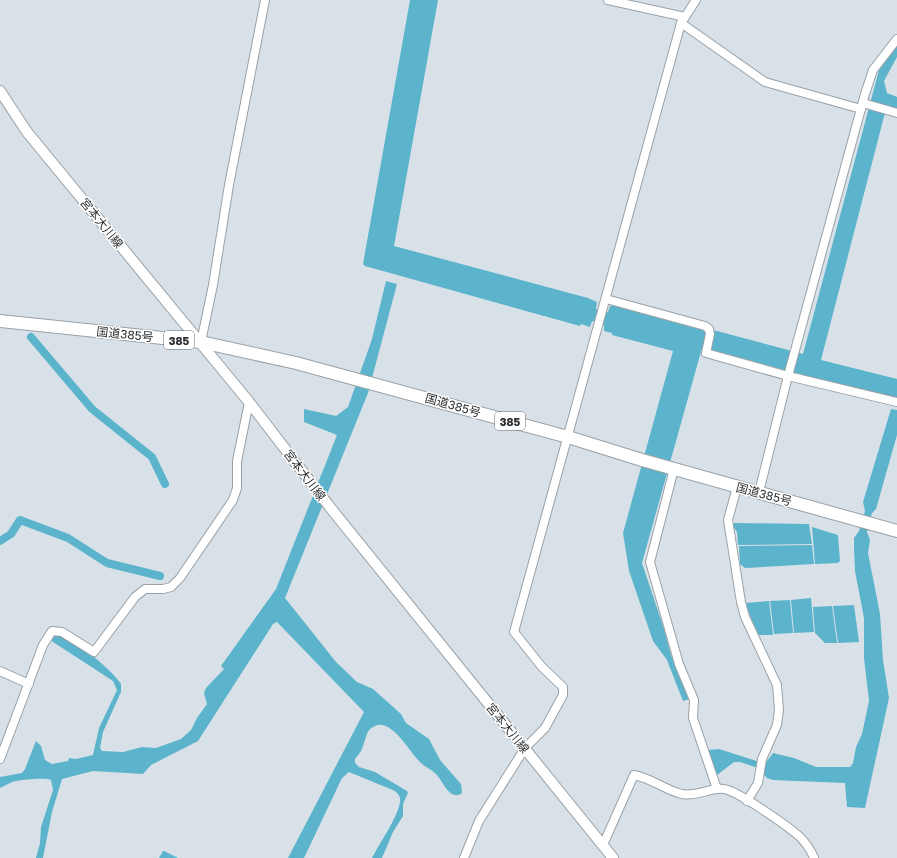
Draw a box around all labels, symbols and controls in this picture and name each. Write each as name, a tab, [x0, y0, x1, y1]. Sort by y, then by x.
street label: 宮本大川線	[77, 195, 127, 251]
street label: 国道385号	[96, 324, 154, 344]
road number: 385	[164, 331, 194, 349]
street label: 国道385号	[423, 390, 483, 420]
road number: 385	[495, 412, 525, 430]
street label: 宮本大川線	[281, 447, 329, 503]
street label: 国道385号	[734, 479, 794, 509]
street label: 宮本大川線	[483, 700, 533, 756]

